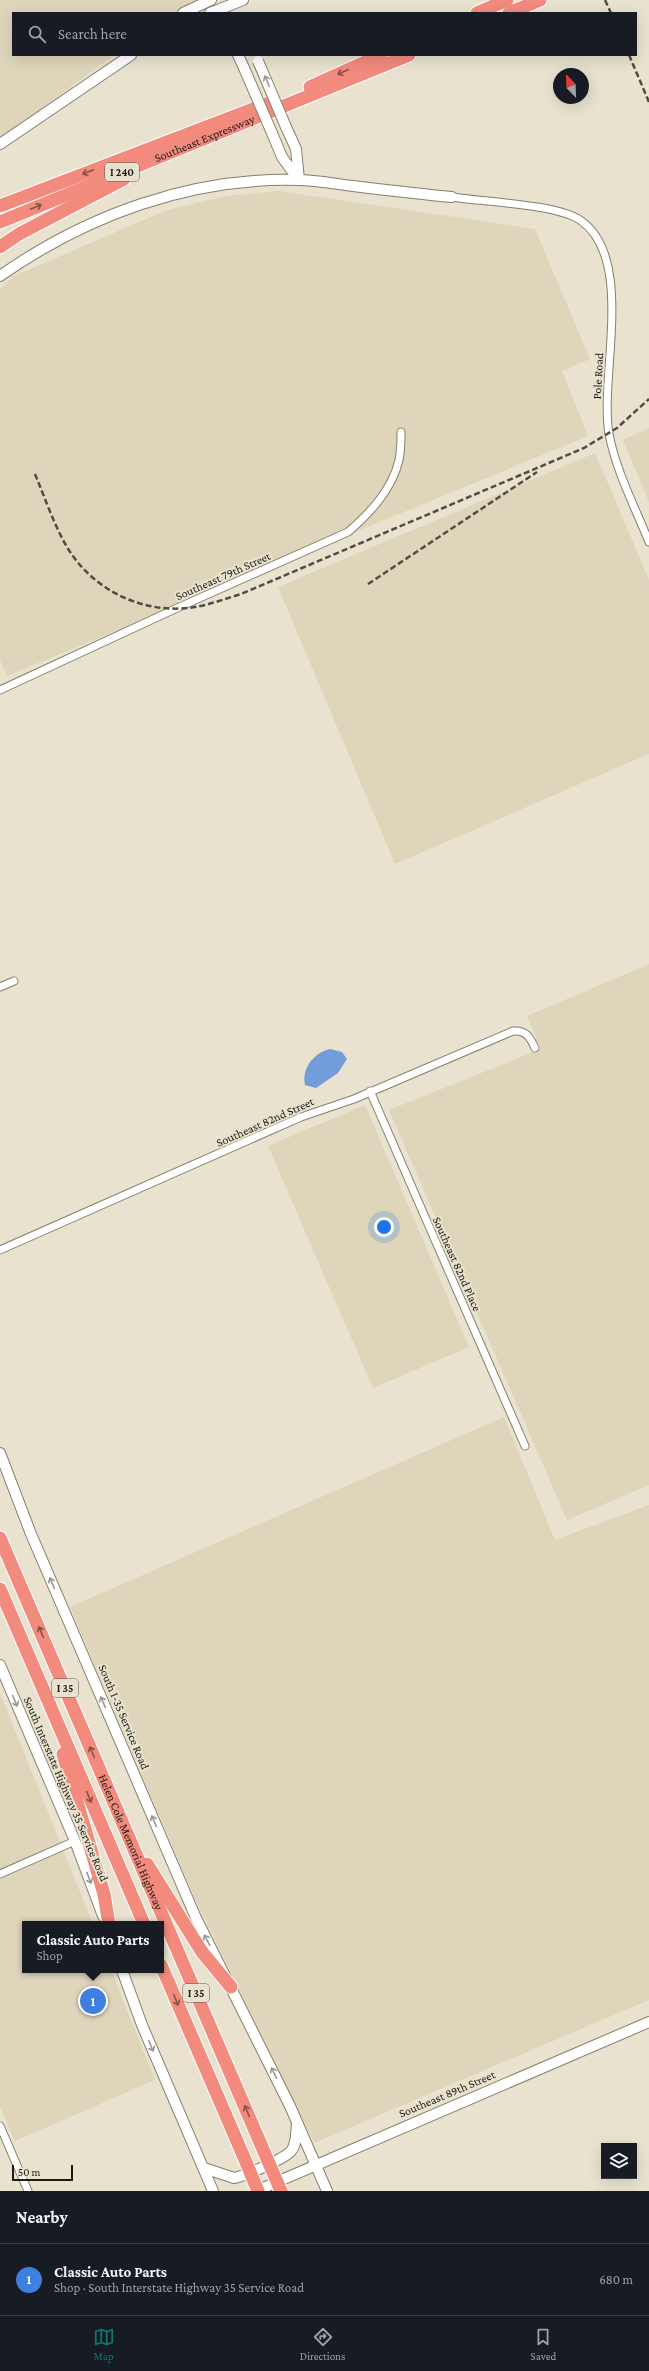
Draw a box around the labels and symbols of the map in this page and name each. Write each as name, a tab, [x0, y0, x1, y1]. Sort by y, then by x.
north arrow	[553, 68, 589, 104]
one-way arrow	[338, 69, 350, 76]
one-way arrow	[262, 76, 270, 88]
street label: Southeast Expressway	[152, 112, 257, 165]
road number: I 240	[105, 163, 139, 181]
one-way arrow	[83, 169, 95, 177]
one-way arrow	[29, 203, 41, 210]
street label: Pole Road	[590, 352, 606, 400]
street label: Southeast 79th Street	[173, 548, 274, 603]
street label: Southeast 82nd Street	[214, 1094, 317, 1150]
street label: Southeast 82nd Place	[430, 1214, 484, 1314]
your location	[374, 1217, 394, 1237]
one-way arrow	[48, 1577, 55, 1589]
one-way arrow	[36, 1627, 44, 1639]
street label: South I-35 Service Road	[96, 1662, 153, 1772]
road number: I 35	[52, 1679, 78, 1697]
one-way arrow	[12, 1695, 19, 1707]
street label: South Interstate Highway 35 Service Road	[21, 1695, 112, 1884]
one-way arrow	[99, 1696, 106, 1708]
one-way arrow	[88, 1746, 95, 1758]
street label: Helen Cole Memorial Highway	[95, 1772, 166, 1912]
one-way arrow	[86, 1791, 93, 1803]
one-way arrow	[150, 1816, 158, 1828]
one-way arrow	[86, 1871, 94, 1883]
one-way arrow	[203, 1934, 211, 1946]
road number: I 35	[183, 1984, 209, 2002]
pin: 1	[80, 1986, 106, 2016]
one-way arrow	[173, 1994, 181, 2006]
one-way arrow	[148, 2039, 155, 2051]
street label: Southeast 89th Street	[397, 2067, 498, 2121]
one-way arrow	[270, 2068, 277, 2080]
one-way arrow	[243, 2105, 250, 2117]
scale bar	[12, 2163, 73, 2182]

